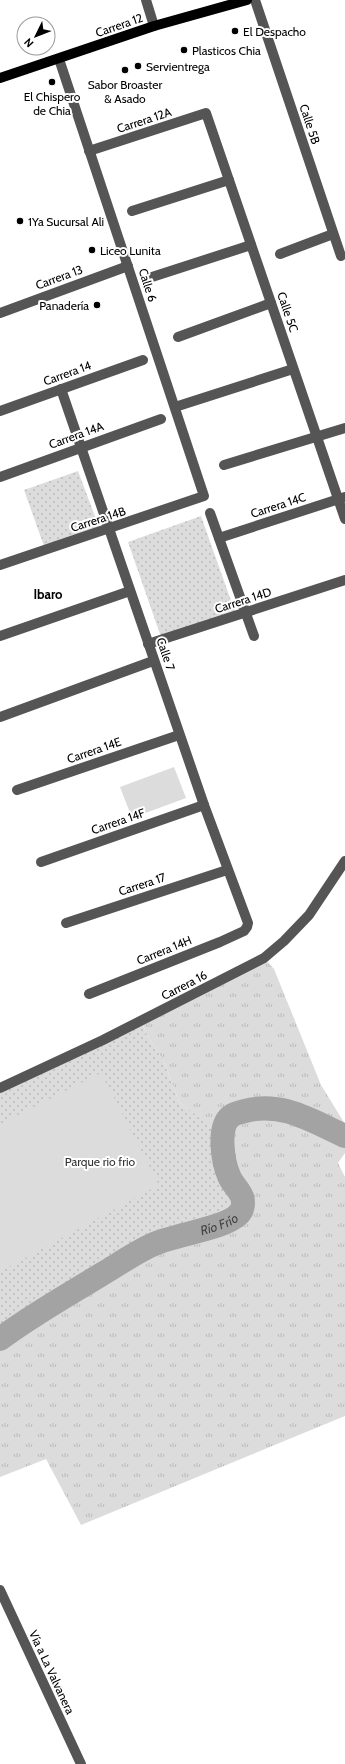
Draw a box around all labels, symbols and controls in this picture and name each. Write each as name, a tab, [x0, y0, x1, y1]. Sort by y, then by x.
street label: Carrera 12	[93, 10, 145, 40]
north arrow	[16, 16, 56, 56]
place label: El Despacho	[243, 24, 306, 39]
marker: El Despacho	[230, 26, 240, 36]
text: N	[21, 35, 36, 50]
place label: Plasticos Chia	[192, 43, 261, 58]
marker: Plasticos Chia	[179, 45, 189, 55]
place label: Servientrega	[146, 59, 210, 74]
marker: Servientrega	[133, 61, 143, 71]
marker: Sabor Broaster & Asado	[120, 65, 130, 75]
marker: El Chispero de Chia	[47, 77, 57, 87]
place label: Sabor Broaster & Asado	[88, 77, 162, 106]
place label: El Chispero de Chia	[24, 89, 81, 118]
street label: Calle 5B	[296, 102, 324, 146]
street label: Carrera 12A	[115, 104, 174, 136]
place label: 1Ya Sucursal Ali	[28, 214, 104, 229]
marker: 1Ya Sucursal Ali	[15, 216, 25, 226]
place label: Liceo Lunita	[100, 243, 161, 258]
marker: Liceo Lunita	[87, 245, 97, 255]
street label: Carrera 13	[33, 262, 85, 292]
street label: Calle 6	[136, 266, 161, 304]
street label: Calle 5C	[274, 290, 302, 334]
place label: Panadería	[39, 298, 89, 313]
marker: Panadería	[92, 300, 102, 310]
street label: Carrera 14	[41, 357, 93, 389]
street label: Carrera 14A	[47, 418, 106, 452]
street label: Carrera 14C	[249, 489, 307, 521]
street label: Carrera 14B	[69, 503, 127, 535]
street label: Carrera 14D	[213, 584, 273, 616]
district label: Ibaro	[33, 586, 63, 602]
street label: Calle 7	[153, 636, 179, 672]
street label: Carrera 14E	[65, 734, 123, 766]
street label: Carrera 14F	[89, 805, 148, 837]
street label: Carrera 17	[116, 869, 168, 899]
street label: Carrera 14H	[134, 932, 194, 968]
street label: Carrera 16	[158, 967, 210, 1003]
park label: Parque rio frio	[65, 1154, 136, 1169]
water label: Río Frío	[198, 1209, 241, 1238]
street label: Vía a La Valvanera	[26, 1628, 78, 1717]

